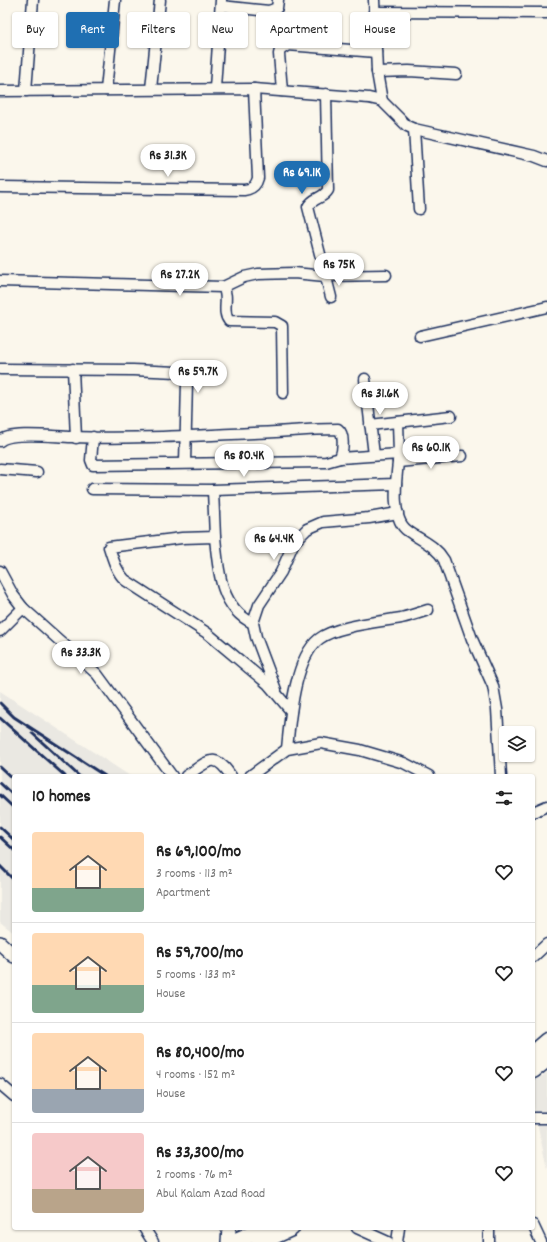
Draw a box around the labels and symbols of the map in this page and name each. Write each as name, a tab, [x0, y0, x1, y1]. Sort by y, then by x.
pin: Rs 31.3K	[127, 144, 209, 178]
pin: Rs 69.1K	[261, 161, 343, 195]
pin: Rs 75K	[306, 253, 372, 287]
pin: Rs 27.2K	[139, 263, 221, 297]
pin: Rs 59.7K	[157, 360, 239, 394]
pin: Rs 31.6K	[339, 382, 421, 416]
pin: Rs 60.1K	[390, 436, 472, 470]
pin: Rs 80.4K	[203, 444, 285, 478]
pin: Rs 64.4K	[233, 527, 315, 561]
pin: Rs 33.3K	[40, 641, 122, 675]

